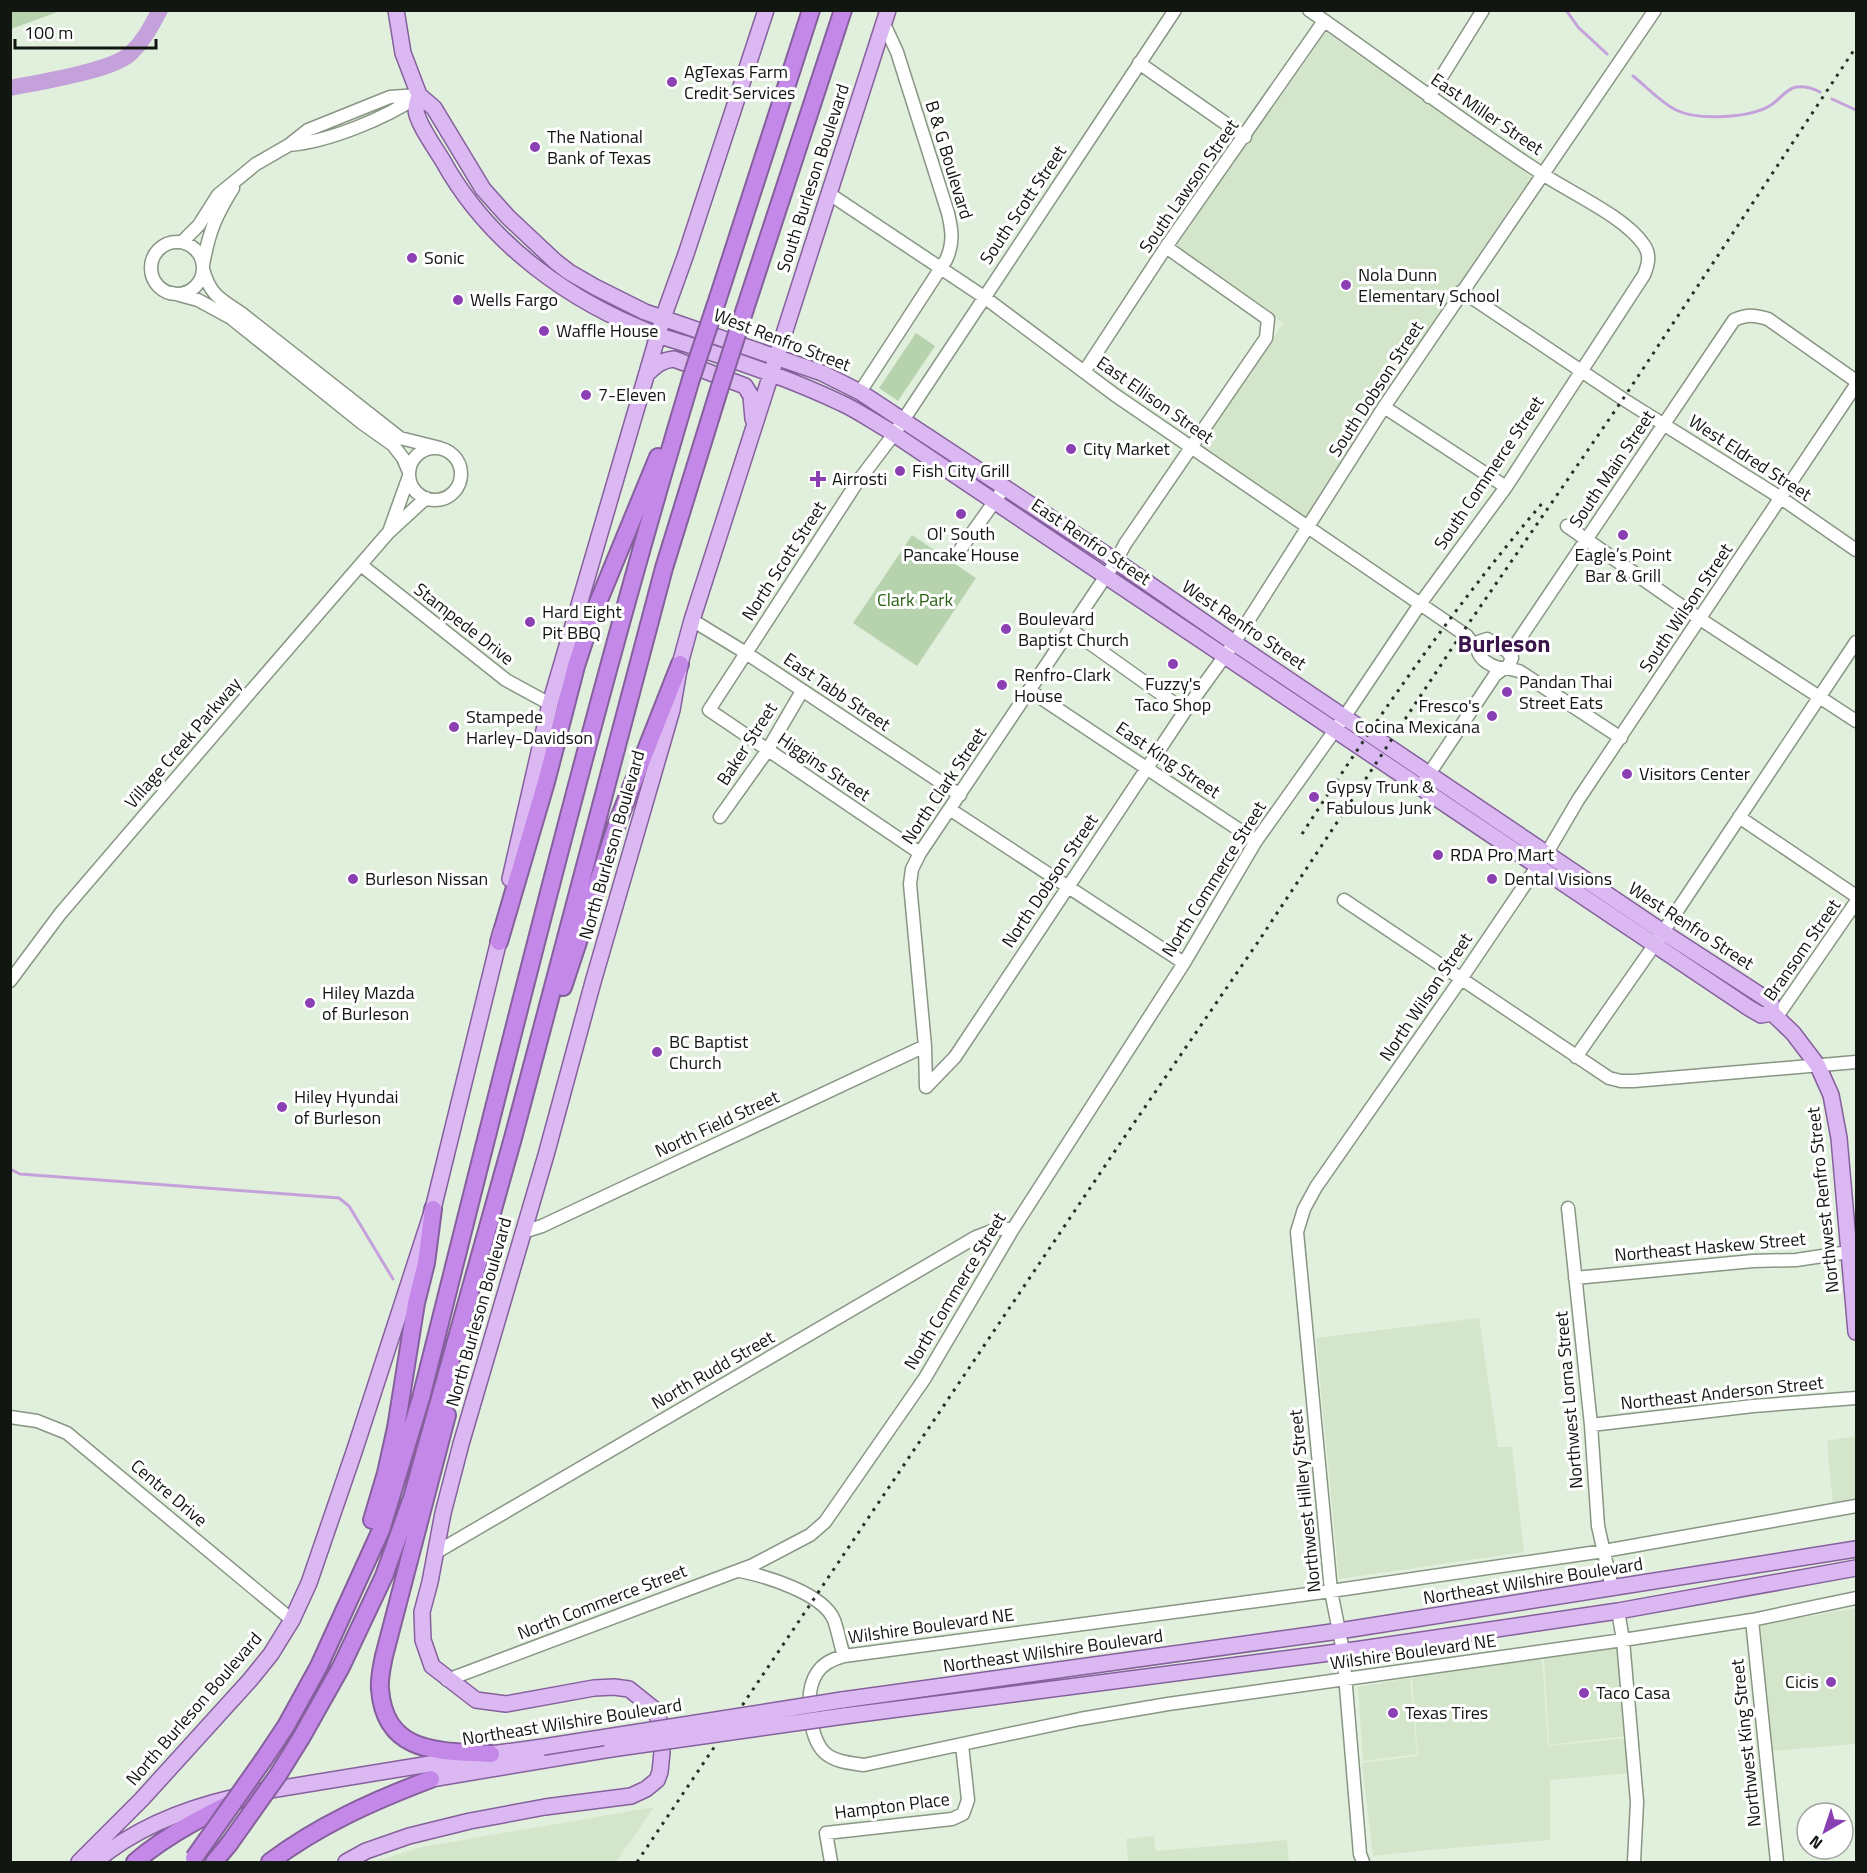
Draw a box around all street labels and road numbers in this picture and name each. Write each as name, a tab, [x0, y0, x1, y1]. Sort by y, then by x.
street label: East Miller Street	[1426, 66, 1550, 162]
street label: South Burleson Boulevard	[769, 80, 856, 276]
street label: B & G Boulevard	[919, 97, 980, 222]
street label: South Lawson Street	[1132, 113, 1245, 258]
street label: South Scott Street	[973, 139, 1073, 270]
street label: West Renfro Street	[710, 301, 855, 378]
street label: South Dobson Street	[1321, 315, 1430, 462]
street label: East Ellison Street	[1091, 349, 1220, 451]
street label: South Commerce Street	[1427, 390, 1551, 555]
street label: South Main Street	[1562, 404, 1661, 533]
street label: West Eldred Street	[1683, 408, 1818, 508]
street label: East Renfro Street	[1026, 491, 1157, 592]
street label: North Scott Street	[735, 495, 833, 626]
street label: South Wilson Street	[1632, 537, 1739, 678]
street label: West Renfro Street	[1177, 573, 1312, 677]
street label: Stampede Drive	[409, 576, 520, 671]
street label: East Tabb Street	[778, 646, 897, 738]
street label: Village Creek Parkway	[118, 671, 248, 814]
street label: Baker Street	[710, 696, 784, 791]
street label: East King Street	[1111, 715, 1227, 805]
street label: North Clark Street	[894, 721, 993, 850]
street label: Higgins Street	[772, 725, 877, 808]
street label: North Burleson Boulevard	[572, 747, 651, 943]
street label: North Commerce Street	[1155, 795, 1273, 962]
street label: North Dobson Street	[995, 808, 1105, 953]
street label: West Renfro Street	[1623, 875, 1760, 977]
street label: Bransom Street	[1756, 893, 1847, 1006]
street label: North Wilson Street	[1373, 927, 1479, 1066]
street label: North Field Street	[650, 1083, 784, 1164]
street label: Northwest Renfro Street	[1799, 1105, 1846, 1294]
street label: North Commerce Street	[897, 1206, 1013, 1375]
street label: North Burleson Boulevard	[439, 1214, 518, 1410]
street label: Northeast Haskew Street	[1613, 1225, 1807, 1268]
street label: Northwest Lorna Street	[1547, 1309, 1590, 1490]
street label: North Rudd Street	[646, 1323, 780, 1416]
street label: Northeast Anderson Street	[1619, 1368, 1825, 1417]
street label: Northwest Hillery Street	[1281, 1408, 1328, 1594]
street label: Centre Drive	[125, 1452, 214, 1533]
street label: Northeast Wilshire Boulevard	[1421, 1550, 1645, 1611]
street label: North Commerce Street	[513, 1557, 691, 1646]
street label: Wilshire Boulevard NE	[846, 1600, 1016, 1651]
street label: Northeast Wilshire Boulevard	[941, 1622, 1165, 1679]
street label: North Burleson Boulevard	[119, 1626, 268, 1791]
street label: Wilshire Boulevard NE	[1328, 1626, 1498, 1677]
street label: Northwest King Street	[1723, 1657, 1768, 1828]
street label: Northeast Wilshire Boulevard	[460, 1691, 684, 1752]
street label: Hampton Place	[833, 1785, 951, 1826]

